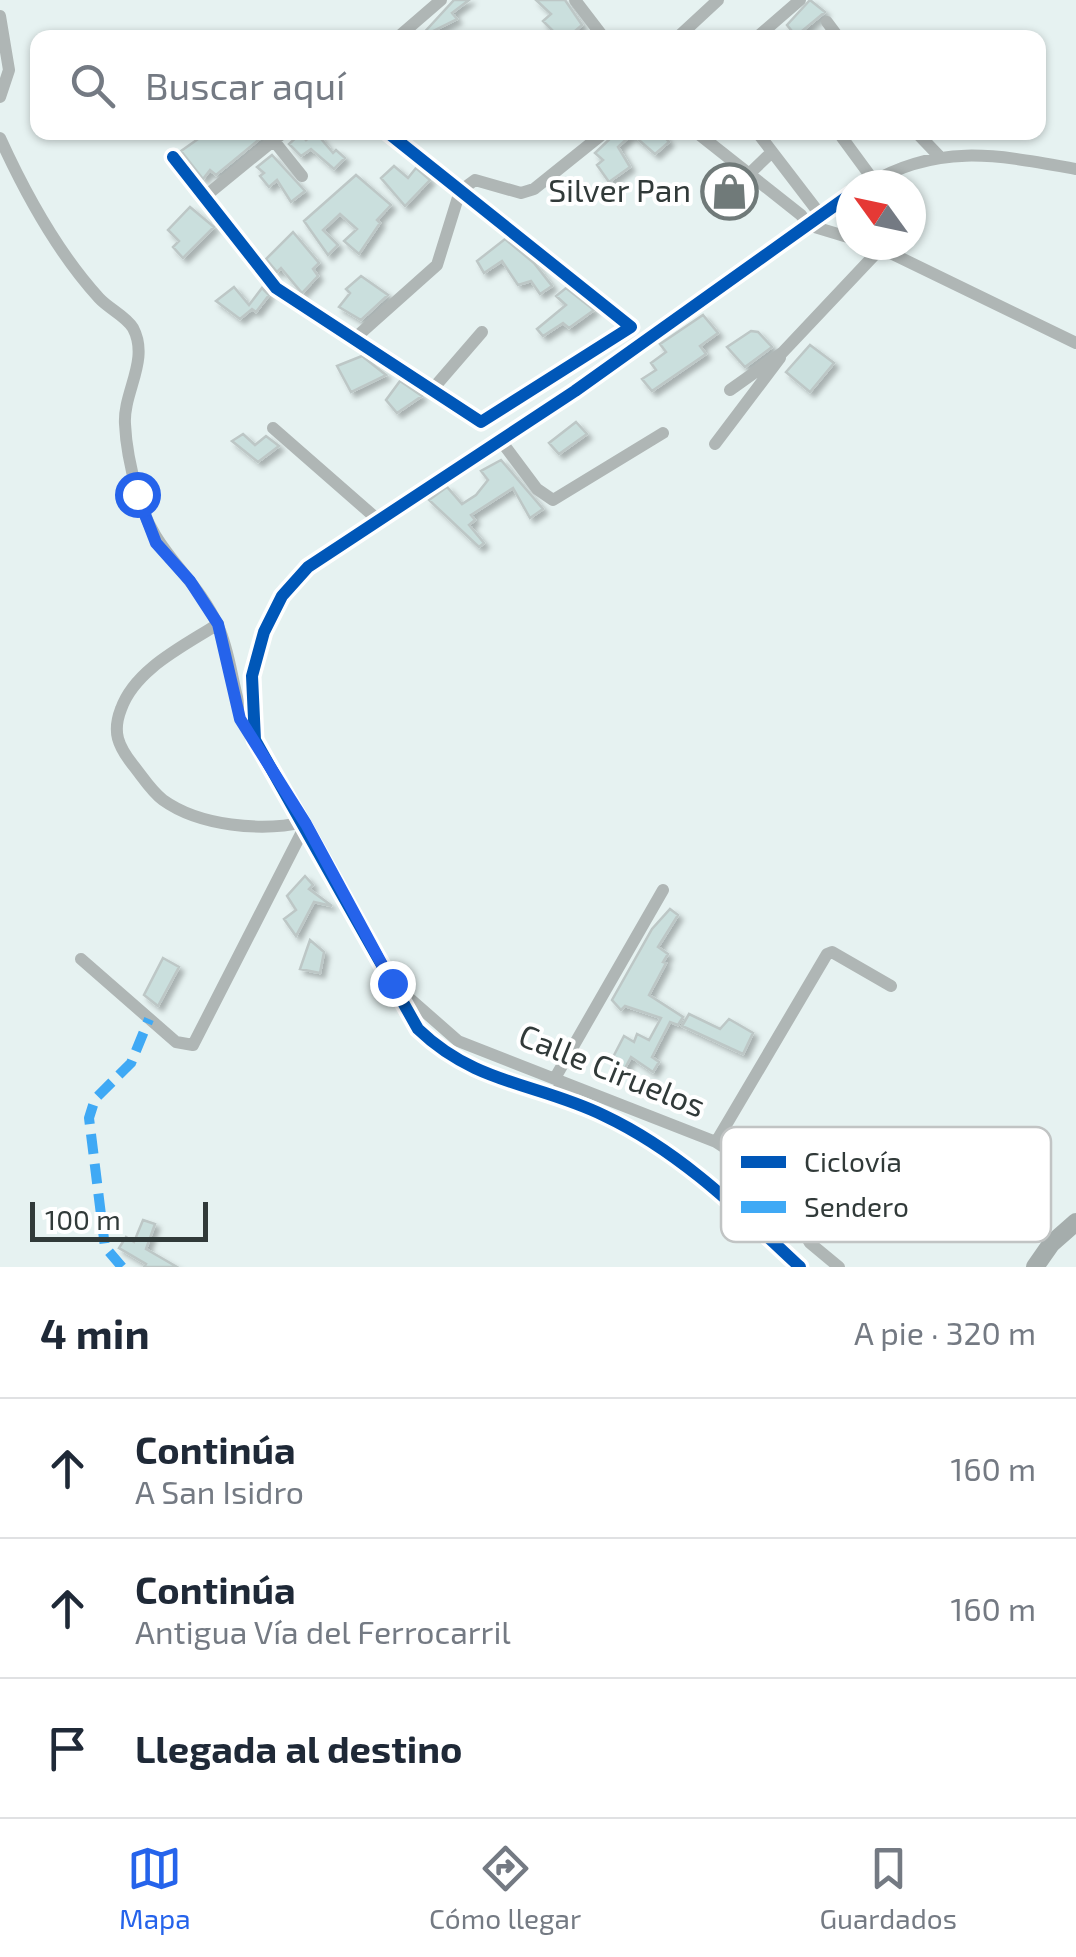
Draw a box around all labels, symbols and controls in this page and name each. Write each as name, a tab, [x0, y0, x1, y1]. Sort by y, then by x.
search box	[30, 30, 1046, 140]
icon: search	[65, 58, 120, 113]
text: Buscar aquí	[145, 62, 346, 108]
shop icon: Silver Pan	[700, 161, 760, 221]
place label: Silver Pan	[548, 170, 691, 208]
north arrow	[836, 170, 926, 260]
route start	[115, 472, 161, 518]
route end	[370, 961, 416, 1007]
street label: Calle Ciruelos	[514, 1015, 711, 1124]
legend	[721, 1127, 1051, 1242]
text: Ciclovía	[804, 1144, 902, 1178]
text: Sendero	[804, 1189, 909, 1223]
scale bar	[30, 1197, 208, 1242]
text: 100 m	[45, 1202, 121, 1236]
text: 4 min	[40, 1307, 150, 1357]
text: A pie · 320 m	[854, 1313, 1036, 1351]
text: Continúa	[135, 1426, 296, 1472]
icon: ahead	[40, 1441, 95, 1496]
text: 160 m	[950, 1449, 1036, 1487]
text: A San Isidro	[135, 1472, 304, 1510]
text: Continúa	[135, 1566, 296, 1612]
icon: ahead	[40, 1581, 95, 1636]
text: 160 m	[950, 1589, 1036, 1627]
text: Antigua Vía del Ferrocarril	[135, 1612, 511, 1650]
icon: arrive	[40, 1721, 95, 1776]
text: Llegada al destino	[135, 1725, 463, 1771]
tab: Mapa	[119, 1841, 191, 1935]
tab: Cómo llegar	[429, 1841, 581, 1935]
tab: Guardados	[819, 1841, 957, 1935]

